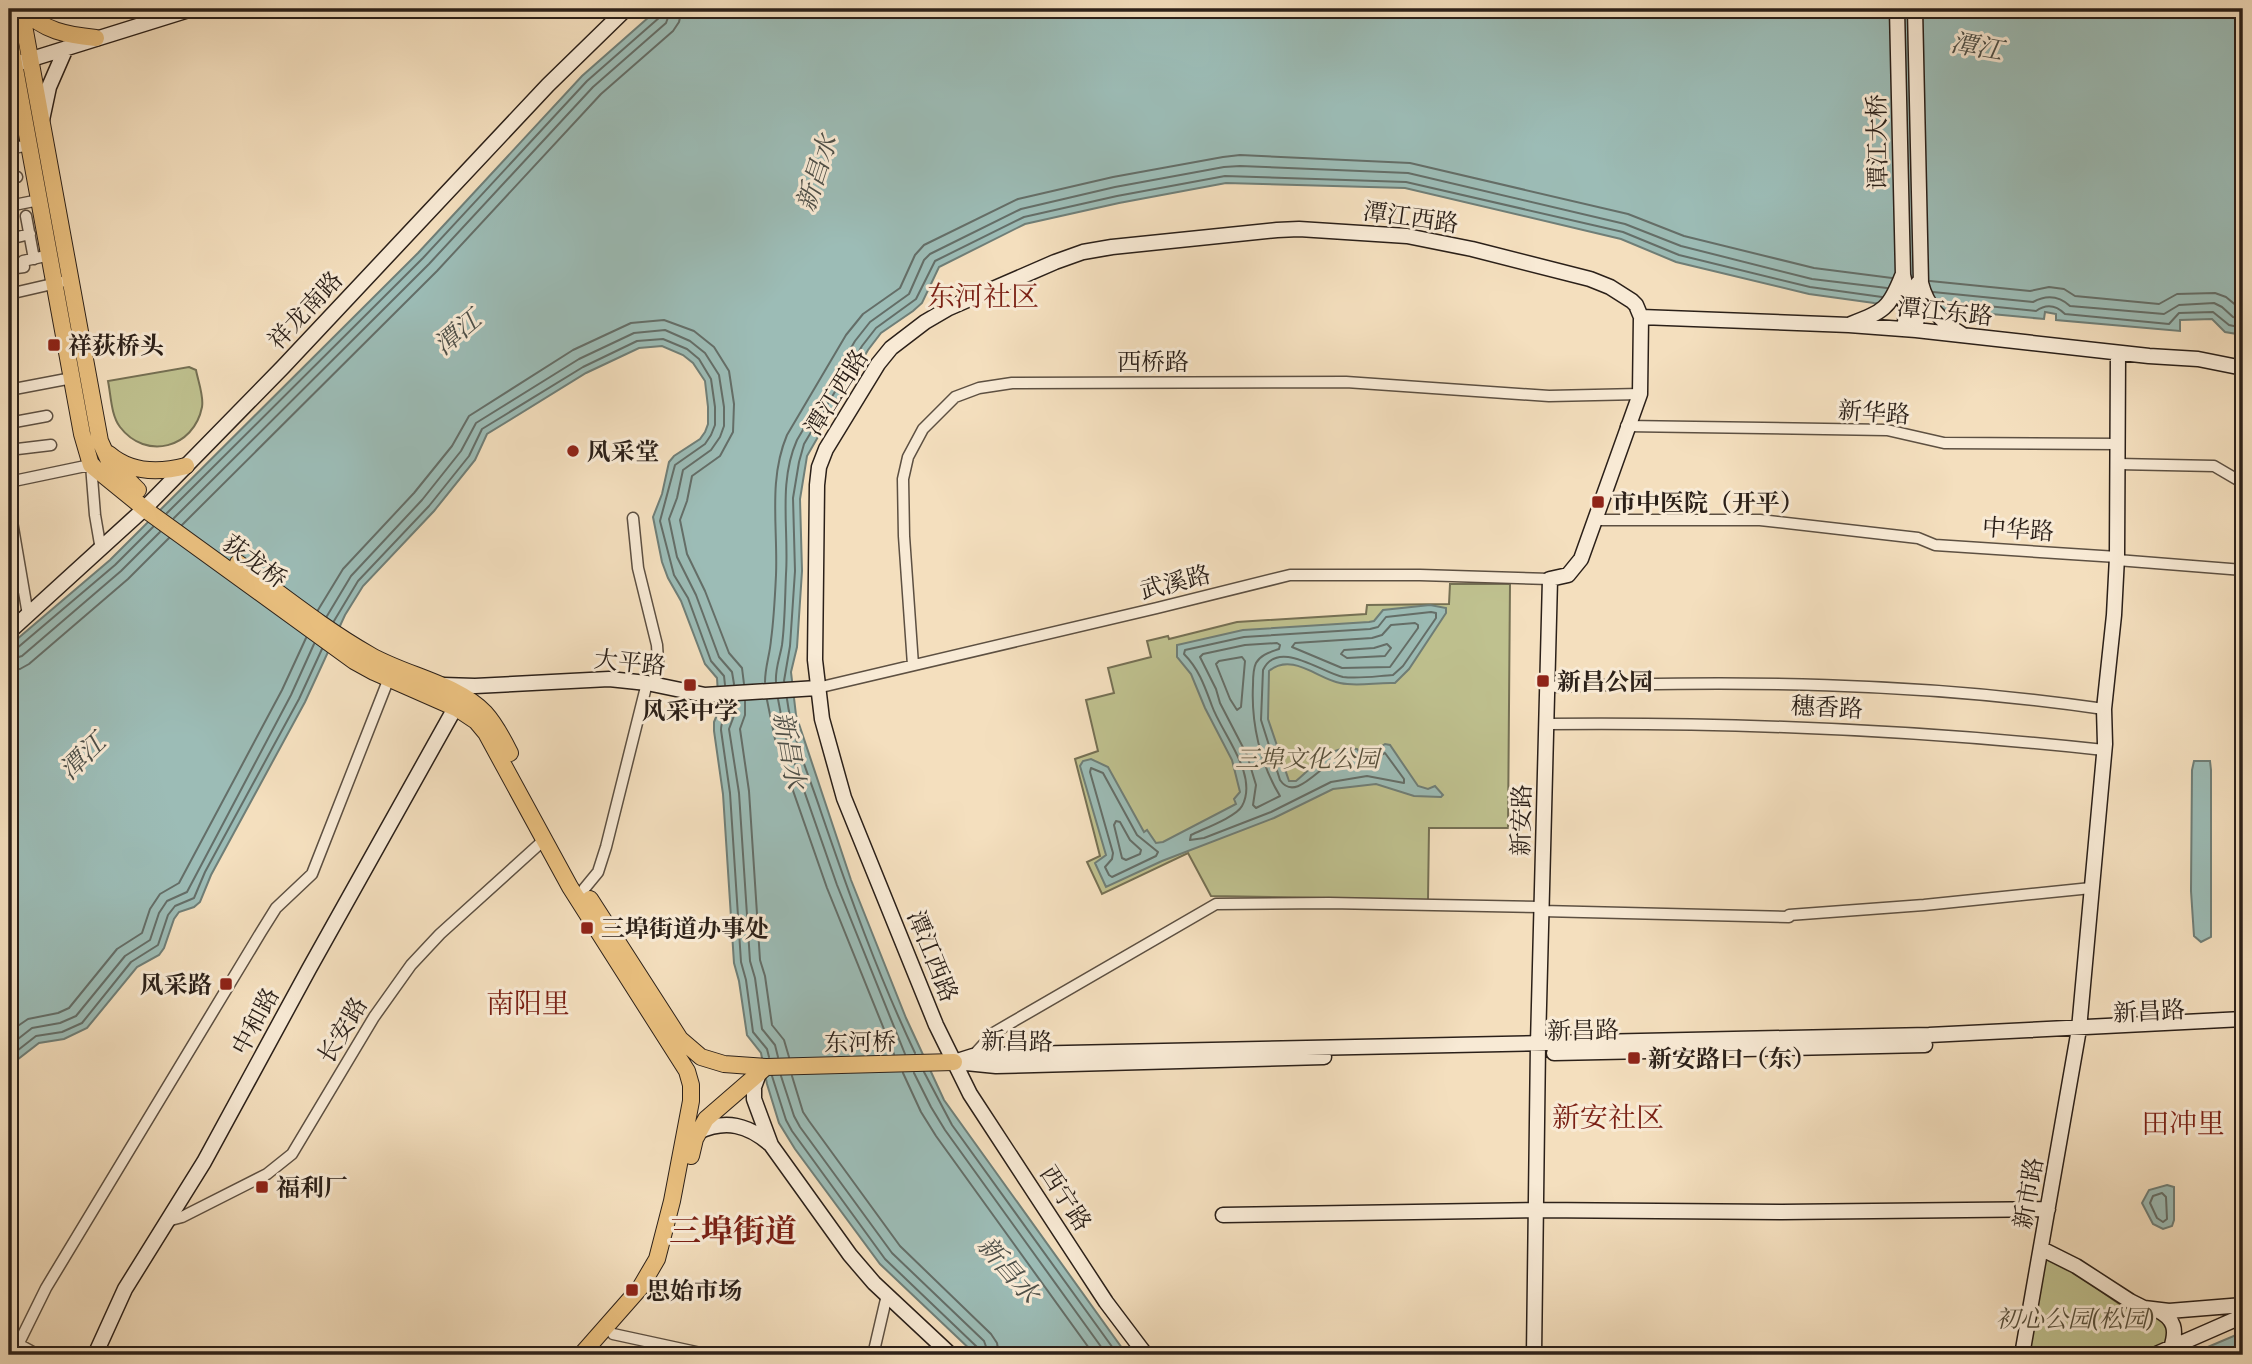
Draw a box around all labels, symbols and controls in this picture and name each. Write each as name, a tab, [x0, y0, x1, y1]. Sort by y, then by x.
water label: 潭江	[1948, 22, 2010, 70]
street label: 谭江大桥	[1859, 94, 1895, 190]
water label: 新昌水	[785, 127, 848, 216]
street label: 潭江西路	[1361, 193, 1461, 241]
street label: 祥龙南路	[259, 263, 351, 357]
district label: 东河社区	[927, 275, 1039, 316]
street label: 潭江东路	[1895, 289, 1995, 333]
water label: 潭江	[425, 298, 493, 364]
place label: 祥荻桥头	[68, 328, 164, 363]
marker: 祥荻桥头	[46, 337, 62, 353]
street label: 潭江西路	[796, 342, 876, 442]
street label: 西桥路	[1117, 344, 1189, 379]
street label: 新华路	[1837, 392, 1911, 432]
place label: 风采堂	[587, 434, 659, 469]
marker: 风采堂	[565, 443, 581, 459]
place label: 市中医院（开平）	[1612, 485, 1804, 520]
marker: 市中医院（开平）	[1590, 494, 1606, 510]
street label: 中华路	[1981, 509, 2055, 549]
street label: 荻龙桥	[216, 526, 294, 596]
street label: 武溪路	[1136, 556, 1214, 608]
street label: 大平路	[592, 641, 668, 683]
place label: 新昌公园	[1557, 664, 1653, 699]
marker: 新昌公园	[1535, 673, 1551, 689]
marker: 风采中学	[682, 677, 698, 693]
street label: 穗香路	[1790, 688, 1864, 726]
place label: 风采中学	[642, 693, 738, 728]
water label: 新昌水	[764, 708, 816, 795]
water label: 潭江	[50, 721, 117, 788]
park label: 三埠文化公园	[1235, 741, 1383, 776]
street label: 新安路	[1503, 784, 1539, 856]
street label: 潭江西路	[899, 905, 967, 1007]
place label: 三埠街道办事处	[601, 911, 769, 946]
marker: 三埠街道办事处	[579, 920, 595, 936]
place label: 风采路	[140, 967, 212, 1002]
marker: 风采路	[218, 976, 234, 992]
street label: 中和路	[223, 981, 287, 1061]
district label: 南阳里	[486, 982, 570, 1023]
street label: 长安路	[308, 990, 376, 1070]
street label: 新昌路	[2112, 992, 2186, 1030]
street label: 新昌路	[1547, 1012, 1619, 1048]
street label: 新昌路	[981, 1023, 1053, 1059]
street label: 东河桥	[824, 1024, 896, 1060]
place label: 新安路口（东）	[1648, 1041, 1816, 1076]
marker: 新安路口（东）	[1626, 1050, 1642, 1066]
district label: 新安社区	[1552, 1096, 1664, 1137]
district label: 田冲里	[2141, 1102, 2225, 1143]
street label: 新市路	[2005, 1155, 2051, 1231]
street label: 西宁路	[1032, 1158, 1100, 1238]
place label: 福利厂	[276, 1170, 348, 1205]
marker: 福利厂	[254, 1179, 270, 1195]
district label: 三埠街道	[669, 1207, 797, 1254]
water label: 新昌水	[969, 1227, 1051, 1313]
place label: 思始市场	[646, 1273, 742, 1308]
marker: 思始市场	[624, 1282, 640, 1298]
park label: 初心公园(松园)	[1996, 1301, 2154, 1336]

